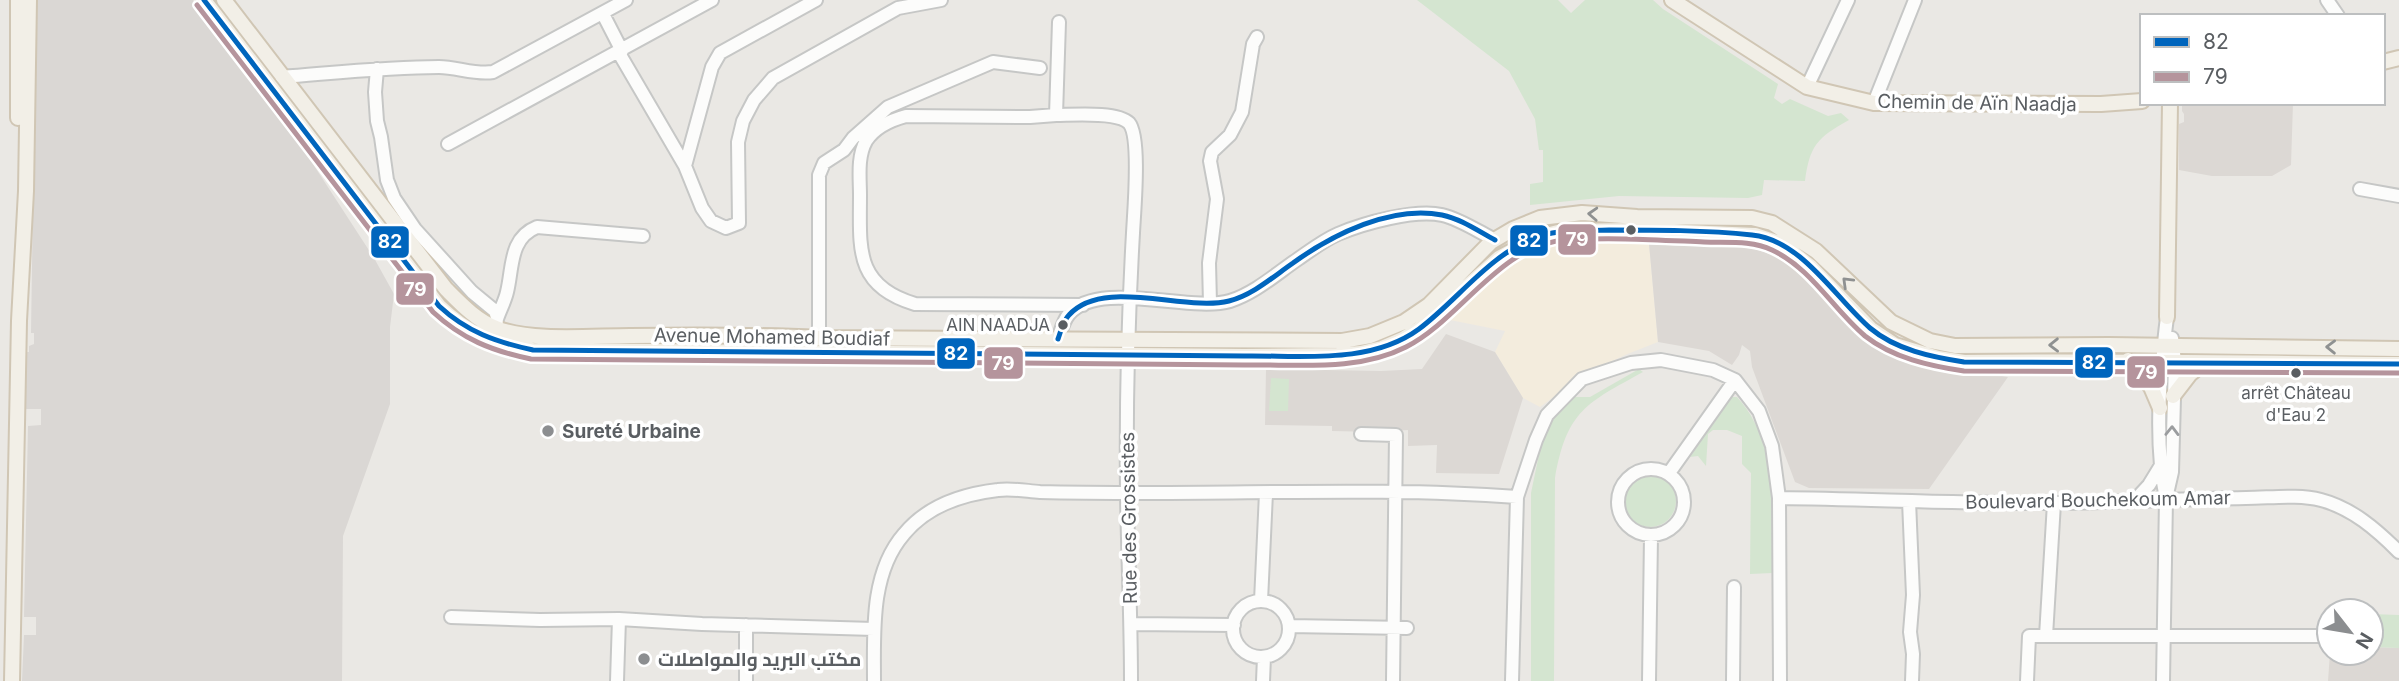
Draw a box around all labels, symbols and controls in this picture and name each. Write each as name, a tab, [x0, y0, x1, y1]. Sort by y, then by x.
legend	[2140, 14, 2385, 105]
text: 82	[2203, 29, 2229, 54]
text: 79	[2203, 64, 2228, 89]
street label: Chemin de Aïn Naadja	[1877, 90, 2077, 116]
one-way arrow	[1587, 206, 1598, 221]
line badge: 79	[1557, 223, 1597, 256]
unlabelled marker	[1624, 223, 1638, 237]
line badge: 82	[1509, 224, 1549, 257]
line badge: 82	[370, 225, 410, 259]
text: 79	[1565, 228, 1589, 251]
text: 82	[1517, 229, 1541, 252]
text: 82	[378, 230, 402, 253]
line badge: 79	[395, 272, 435, 306]
text: 79	[403, 278, 427, 301]
one-way arrow	[1842, 278, 1855, 291]
place label: AIN NAADJA	[946, 315, 1050, 335]
marker: AIN NAADJA	[1056, 318, 1070, 332]
street label: Avenue Mohamed Boudiaf	[654, 323, 890, 351]
line badge: 82	[936, 337, 976, 370]
one-way arrow	[2049, 337, 2059, 353]
one-way arrow	[2325, 339, 2336, 355]
text: 82	[944, 342, 968, 365]
line badge: 79	[983, 346, 1024, 380]
line badge: 82	[2074, 346, 2114, 379]
text: 82	[2082, 351, 2106, 374]
text: 79	[991, 352, 1015, 375]
line badge: 79	[2126, 355, 2166, 389]
text: 79	[2134, 361, 2158, 384]
marker: arrêt Château d'Eau 2	[2289, 366, 2303, 380]
place label: arrêt Château d'Eau 2	[2241, 383, 2351, 425]
place label: Sureté Urbaine	[562, 420, 701, 443]
marker: Sureté Urbaine	[540, 423, 556, 439]
one-way arrow	[2164, 425, 2180, 436]
street label: Rue des Grossistes	[1116, 432, 1142, 604]
street label: Boulevard Bouchekoum Amar	[1965, 486, 2231, 514]
north arrow	[2315, 597, 2385, 667]
text: N	[2351, 628, 2378, 653]
place label: مكتب البريد والمواصلات	[658, 648, 861, 671]
marker: مكتب البريد والمواصلات	[636, 651, 652, 667]

